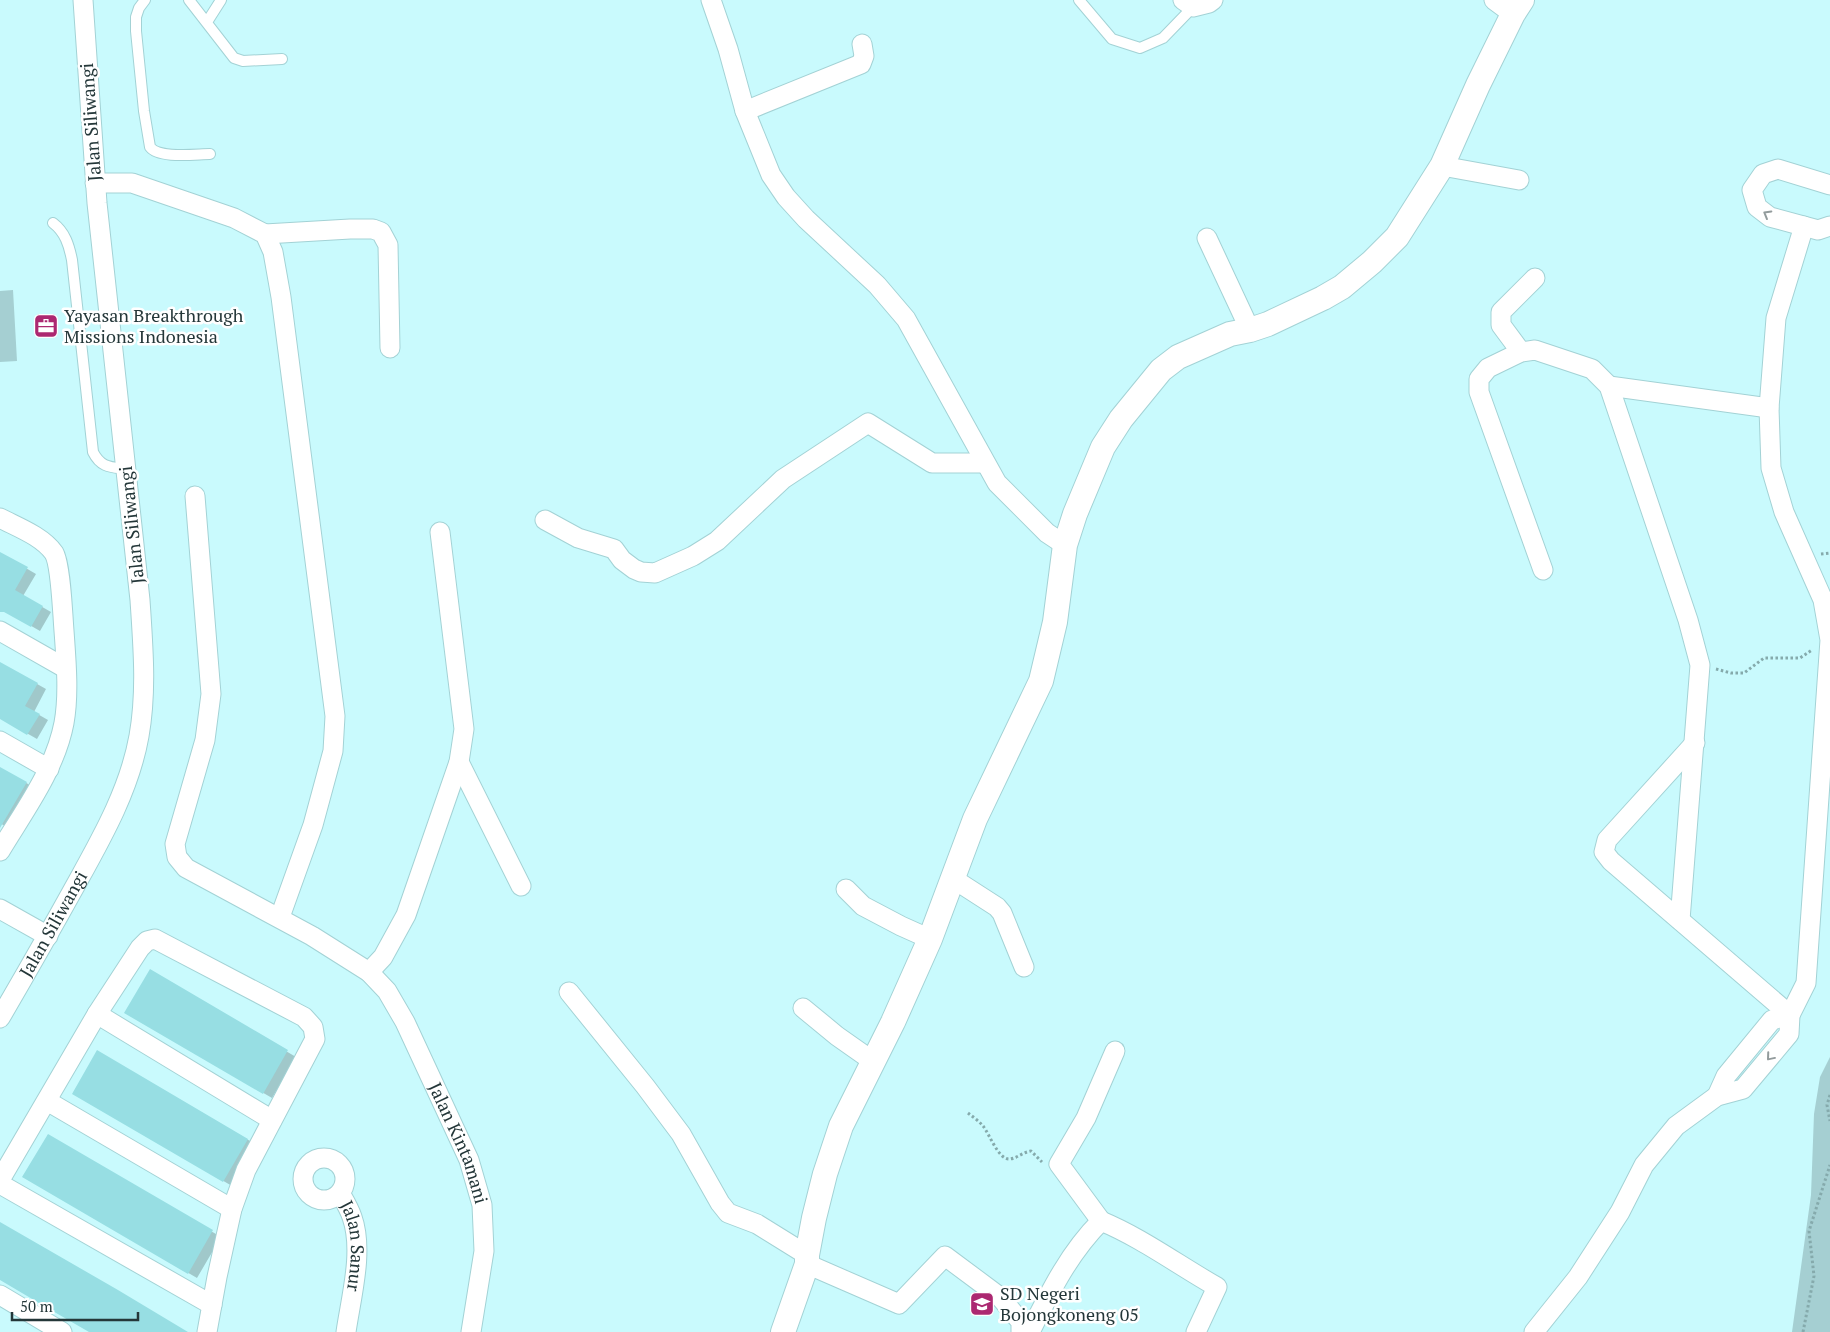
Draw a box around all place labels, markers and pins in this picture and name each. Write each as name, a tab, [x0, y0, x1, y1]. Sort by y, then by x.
place label: Yayasan Breakthrough Missions Indonesia	[64, 303, 244, 348]
office icon: Yayasan Breakthrough Missions Indonesia	[33, 313, 59, 339]
place label: SD Negeri Bojongkoneng 05	[1000, 1281, 1139, 1326]
school or university icon: SD Negeri Bojongkoneng 05	[969, 1291, 995, 1317]

